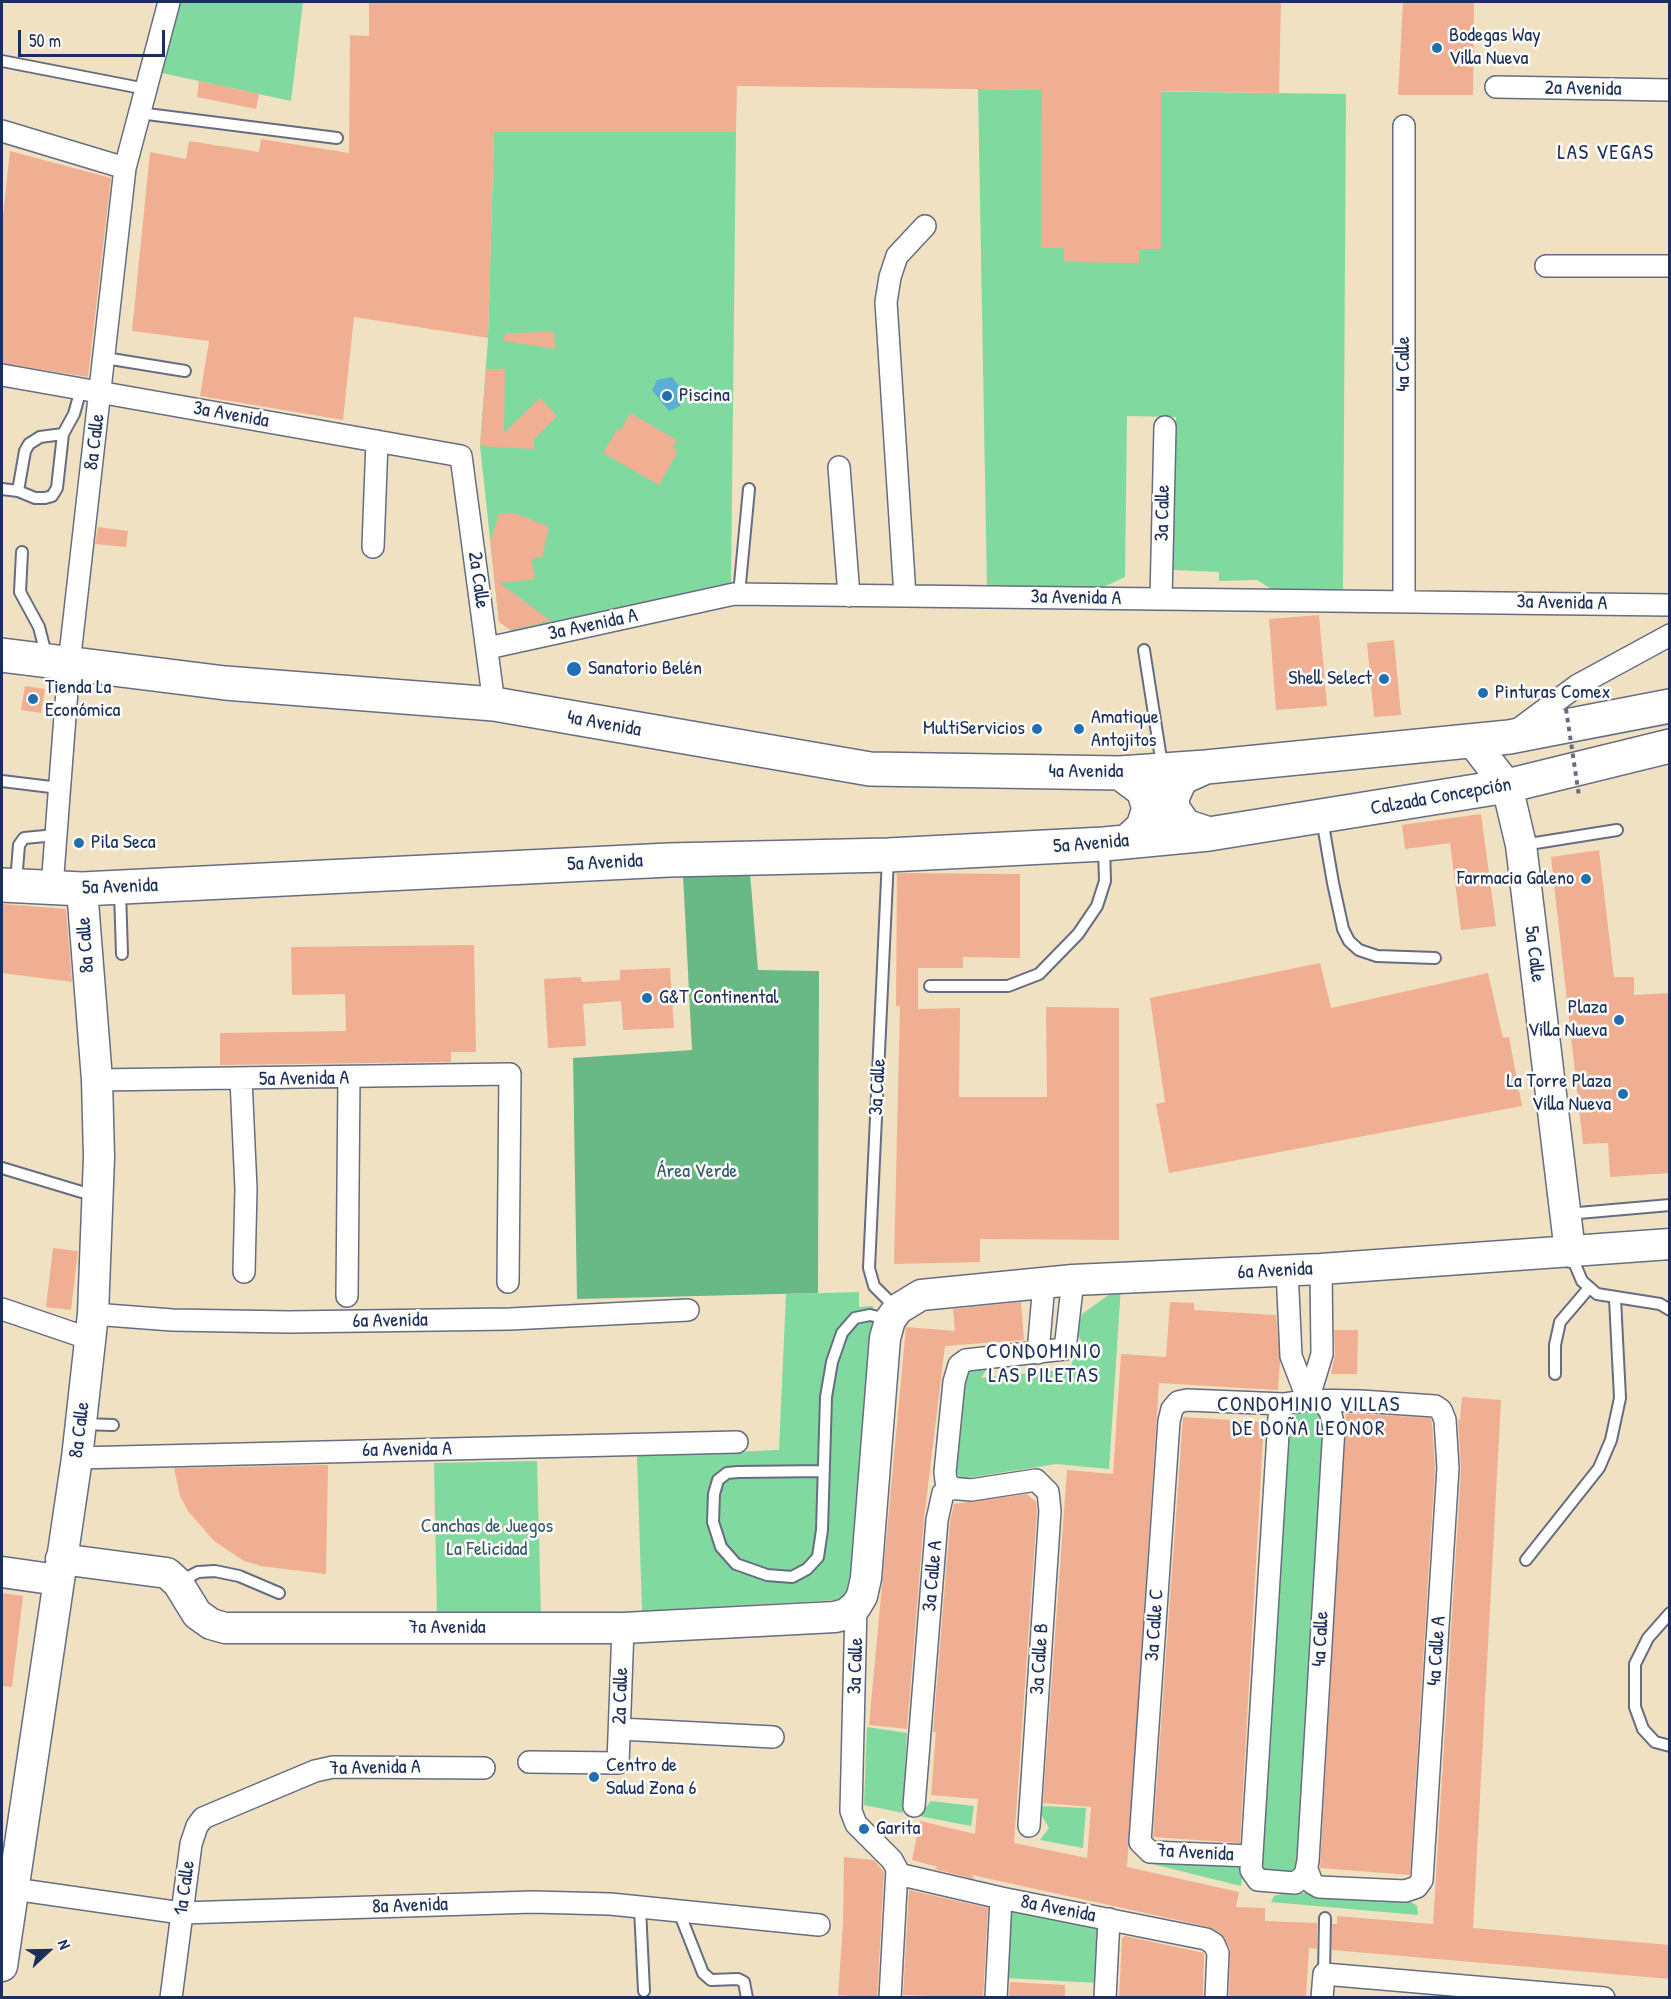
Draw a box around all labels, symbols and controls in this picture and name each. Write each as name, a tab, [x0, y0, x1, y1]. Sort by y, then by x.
scale bar	[21, 18, 168, 56]
place label: Bodegas Way Villa Nueva	[1449, 24, 1541, 71]
text: 50 m	[29, 28, 61, 53]
marker: Bodegas Way Villa Nueva	[1430, 41, 1444, 55]
street label: 2a Avenida	[1544, 76, 1622, 102]
district label: LAS VEGAS	[1557, 140, 1655, 166]
street label: 4a Calle	[1392, 336, 1416, 392]
place label: Piscina	[679, 384, 730, 408]
marker: Piscina	[660, 389, 674, 403]
street label: 3a Avenida	[191, 397, 271, 433]
street label: 8a Calle	[80, 413, 110, 471]
street label: 3a Calle	[1151, 484, 1175, 542]
street label: 2a Calle	[462, 550, 494, 610]
street label: 3a Avenida A	[1030, 585, 1122, 611]
street label: 3a Avenida A	[1516, 590, 1608, 616]
street label: 3a Avenida A	[546, 604, 640, 646]
place label: Sanatorio Belén	[588, 657, 702, 681]
marker: Sanatorio Belén	[565, 660, 583, 678]
place label: Shell Select	[1288, 667, 1372, 691]
marker: Shell Select	[1377, 672, 1391, 686]
place label: Tienda La Económica	[45, 676, 120, 723]
place label: Pinturas Comex	[1495, 681, 1610, 705]
marker: Pinturas Comex	[1476, 686, 1490, 700]
marker: Tienda La Económica	[26, 692, 40, 706]
street label: 4a Avenida	[565, 706, 643, 742]
place label: Amatique Antojitos	[1091, 706, 1159, 753]
place label: MultiServicios	[923, 717, 1025, 741]
marker: MultiServicios	[1030, 722, 1044, 736]
marker: Amatique Antojitos	[1072, 722, 1086, 736]
street label: 4a Avenida	[1049, 760, 1123, 784]
street label: Calzada Concepción	[1369, 773, 1513, 821]
street label: 5a Avenida	[1052, 829, 1130, 859]
place label: Pila Seca	[91, 831, 156, 855]
marker: Pila Seca	[72, 836, 86, 850]
street label: 5a Avenida	[567, 849, 643, 877]
place label: Farmacia Galeno	[1457, 867, 1574, 891]
marker: Farmacia Galeno	[1579, 872, 1593, 886]
street label: 5a Avenida	[82, 874, 158, 900]
street label: 8a Calle	[72, 916, 100, 974]
street label: 5a Calle	[1519, 925, 1549, 983]
place label: G&T Continental	[659, 986, 779, 1010]
marker: G&T Continental	[640, 991, 654, 1005]
place label: Plaza Villa Nueva	[1528, 996, 1607, 1043]
marker: Plaza Villa Nueva	[1612, 1013, 1626, 1027]
street label: 3a Calle	[865, 1058, 891, 1116]
street label: 5a Avenida A	[259, 1066, 349, 1092]
place label: La Torre Plaza Villa Nueva	[1507, 1070, 1611, 1117]
marker: La Torre Plaza Villa Nueva	[1616, 1087, 1630, 1101]
park label: Área Verde	[657, 1160, 737, 1184]
street label: 6a Avenida	[1237, 1257, 1313, 1285]
street label: 6a Avenida	[352, 1308, 428, 1334]
district label: CONDOMINIO LAS PILETAS	[986, 1339, 1102, 1389]
district label: CONDOMINIO VILLAS DE DOÑA LEONOR	[1217, 1392, 1401, 1442]
street label: 8a Calle	[65, 1401, 95, 1459]
street label: 6a Avenida A	[362, 1437, 452, 1463]
park label: Canchas de Juegos La Felicidad	[421, 1515, 553, 1562]
street label: 3a Calle A	[918, 1540, 948, 1612]
street label: 3a Calle C	[1141, 1588, 1169, 1662]
street label: 4a Calle	[1308, 1611, 1334, 1667]
street label: 4a Calle A	[1423, 1615, 1451, 1687]
street label: 7a Avenida	[408, 1616, 486, 1640]
street label: 3a Calle B	[1026, 1622, 1054, 1696]
street label: 3a Calle	[843, 1637, 869, 1695]
street label: 2a Calle	[608, 1667, 634, 1725]
place label: Centro de Salud Zona 6	[606, 1754, 696, 1801]
street label: 7a Avenida A	[329, 1755, 421, 1781]
marker: Centro de Salud Zona 6	[587, 1770, 601, 1784]
place label: Garita	[876, 1817, 920, 1841]
marker: Garita	[857, 1822, 871, 1836]
street label: 7a Avenida	[1156, 1839, 1234, 1867]
street label: 1a Calle	[169, 1859, 201, 1917]
street label: 8a Avenida	[1018, 1890, 1098, 1928]
street label: 8a Avenida	[372, 1893, 448, 1919]
north arrow	[18, 1921, 78, 1981]
text: N	[53, 1936, 76, 1952]

